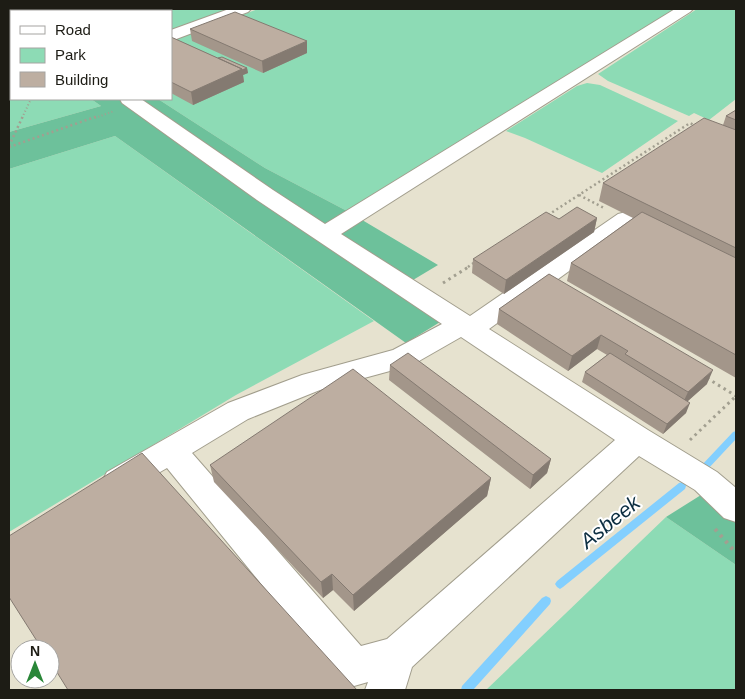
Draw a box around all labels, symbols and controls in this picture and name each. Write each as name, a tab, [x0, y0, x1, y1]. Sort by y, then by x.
legend	[10, 10, 172, 100]
text: Road	[55, 21, 91, 38]
text: Park	[55, 46, 86, 63]
text: Building	[55, 71, 108, 88]
water label: Asbeek	[574, 490, 645, 554]
north arrow	[10, 639, 60, 689]
text: N	[30, 643, 40, 659]

